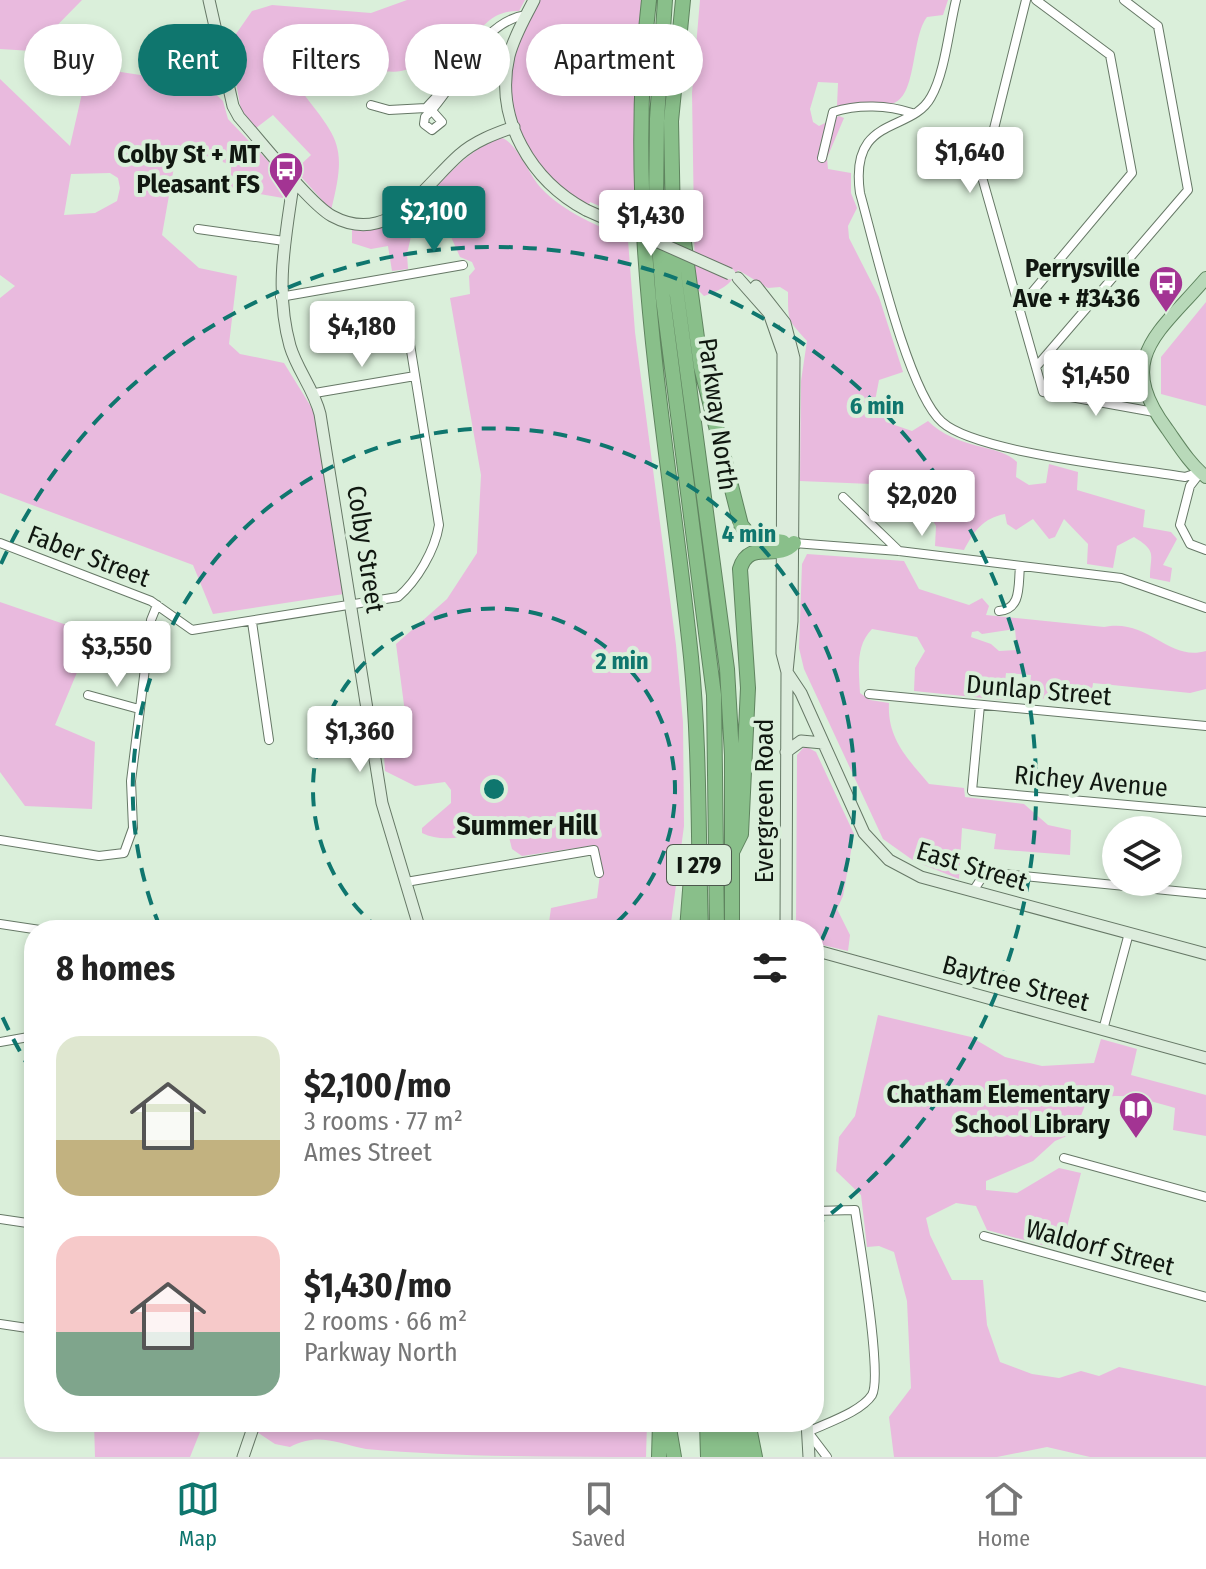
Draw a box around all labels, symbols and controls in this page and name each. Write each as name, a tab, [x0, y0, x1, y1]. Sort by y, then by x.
chip: Buy	[24, 24, 122, 96]
chip: Rent	[138, 24, 247, 96]
chip: Filters	[263, 24, 389, 96]
chip: New	[405, 24, 510, 96]
chip: Apartment	[526, 24, 703, 96]
pin: $1,640	[905, 127, 1035, 195]
text: $1,640	[935, 137, 1005, 168]
place label: Colby St + MT Pleasant FS	[117, 139, 260, 200]
bus stop icon: Colby St + MT Pleasant FS	[267, 150, 305, 200]
pin: $2,100	[369, 186, 499, 254]
pin: $1,430	[586, 190, 716, 258]
text: $2,100	[400, 196, 468, 227]
text: $1,430	[617, 200, 685, 231]
place label: Perrysville Ave + #3436	[1012, 253, 1140, 314]
bus stop icon: Perrysville Ave + #3436	[1147, 264, 1185, 314]
pin: $4,180	[297, 301, 427, 369]
text: $4,180	[328, 311, 396, 342]
street label: Parkway North	[691, 336, 744, 492]
pin: $1,450	[1031, 350, 1161, 418]
text: $1,450	[1062, 360, 1130, 391]
text: 6 min	[850, 392, 904, 420]
pin: $2,020	[857, 470, 987, 538]
text: $2,020	[887, 480, 957, 511]
street label: Colby Street	[340, 483, 391, 615]
street label: Faber Street	[23, 519, 155, 594]
text: 4 min	[722, 520, 776, 548]
pin: $3,550	[52, 621, 182, 689]
text: $3,550	[82, 631, 152, 662]
text: 2 min	[594, 647, 649, 675]
street label: Dunlap Street	[965, 669, 1113, 712]
pin: $1,360	[295, 706, 425, 774]
text: $1,360	[325, 716, 395, 747]
street label: Evergreen Road	[749, 719, 780, 883]
street label: Richey Avenue	[1013, 759, 1169, 804]
centre of rings	[480, 775, 508, 803]
district label: Summer Hill	[456, 809, 598, 842]
map controls	[1102, 816, 1182, 896]
button: layers	[1102, 816, 1182, 896]
street label: East Street	[913, 835, 1031, 898]
road number: I 279	[667, 845, 731, 885]
icon: filters	[748, 946, 792, 990]
text: 8 homes	[56, 948, 175, 989]
street label: Baytree Street	[939, 949, 1093, 1018]
text: $2,100/mo	[304, 1065, 451, 1106]
icon: home	[120, 1068, 216, 1164]
place label: Chatham Elementary School Library	[887, 1079, 1111, 1140]
library icon: Chatham Elementary School Library	[1117, 1090, 1155, 1140]
text: 3 rooms · 77 m²	[304, 1106, 463, 1137]
text: Ames Street	[304, 1137, 432, 1168]
street label: Waldorf Street	[1022, 1213, 1178, 1282]
text: $1,430/mo	[304, 1265, 452, 1306]
icon: home	[120, 1268, 216, 1364]
text: 2 rooms · 66 m²	[304, 1306, 467, 1337]
text: Parkway North	[304, 1337, 458, 1368]
tab: Map	[176, 1477, 220, 1552]
tab: Saved	[572, 1477, 626, 1552]
tab: Home	[977, 1477, 1030, 1552]

